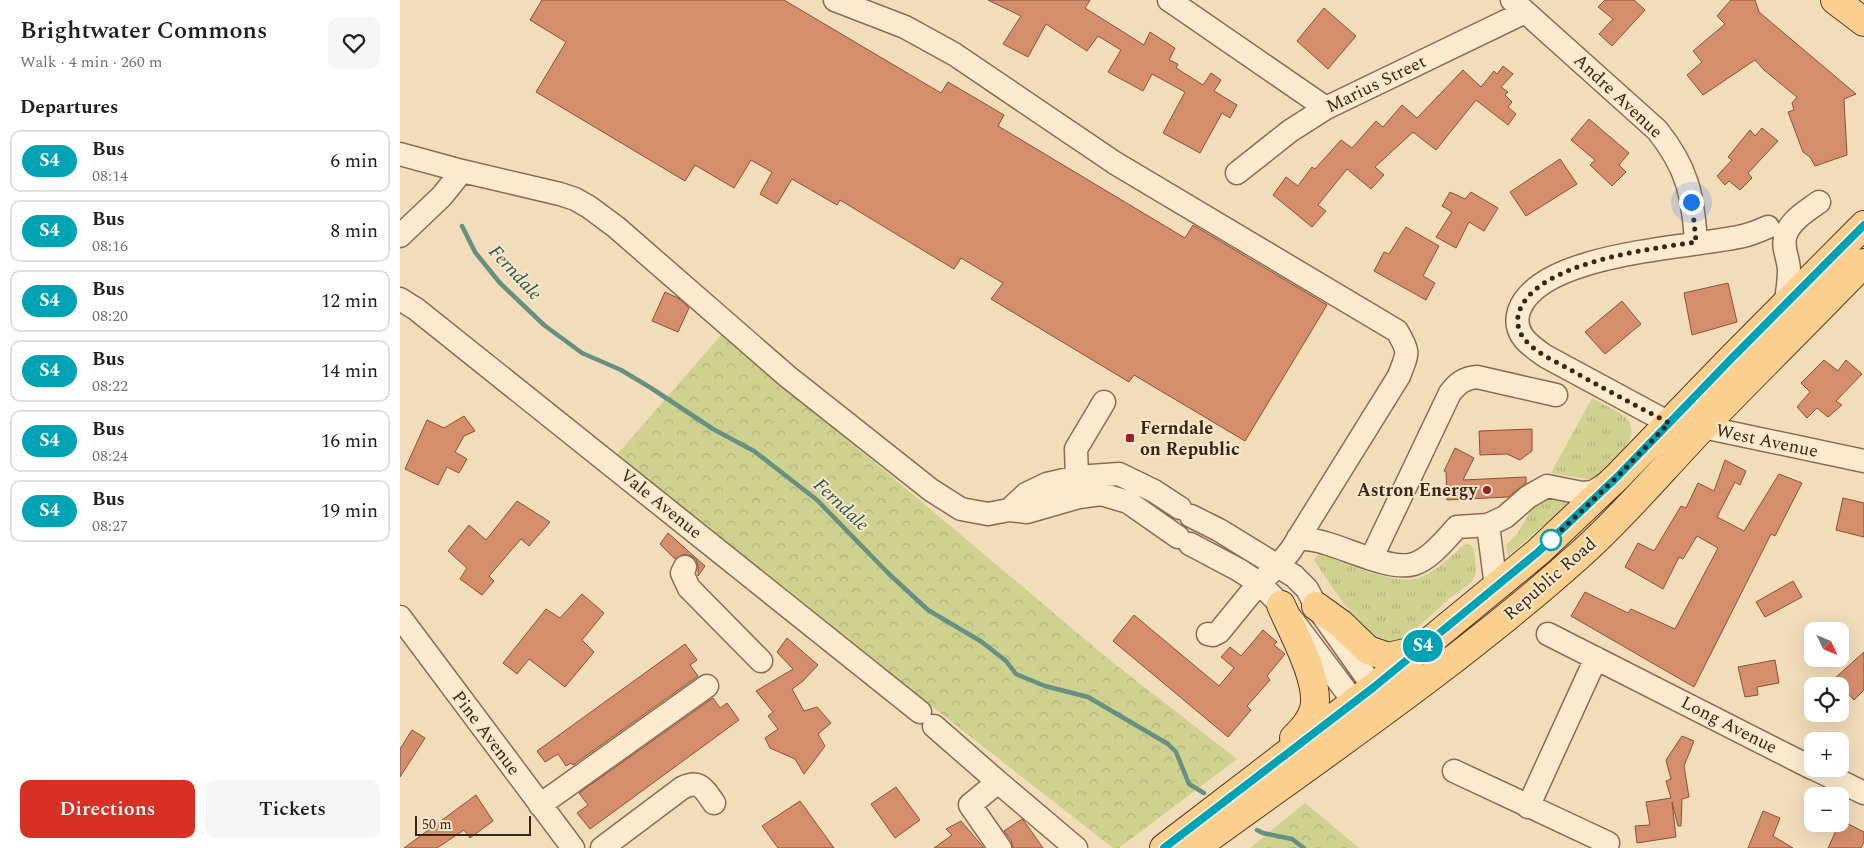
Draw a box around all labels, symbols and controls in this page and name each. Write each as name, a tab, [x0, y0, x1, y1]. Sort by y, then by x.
text: Brightwater Commons	[20, 13, 267, 49]
button: heart	[328, 17, 380, 69]
street label: Andre Avenue	[1567, 47, 1669, 145]
street label: Marius Street	[1321, 48, 1431, 120]
text: Walk · 4 min · 260 m	[20, 50, 163, 74]
text: Departures	[20, 93, 118, 122]
text: Bus	[92, 135, 125, 164]
text: S4	[39, 147, 60, 174]
text: 6 min	[330, 147, 378, 176]
text: 08:14	[92, 164, 128, 188]
your location	[1679, 190, 1704, 215]
text: Bus	[92, 205, 125, 234]
text: S4	[39, 217, 60, 244]
text: 8 min	[330, 217, 378, 246]
text: 08:16	[92, 234, 128, 258]
water label: Ferndale	[481, 238, 549, 308]
text: Bus	[92, 275, 125, 304]
text: S4	[39, 287, 60, 314]
text: 12 min	[321, 287, 378, 316]
text: 08:20	[92, 304, 128, 328]
text: Bus	[92, 345, 125, 374]
text: S4	[39, 357, 60, 384]
text: 14 min	[321, 357, 378, 386]
text: 08:22	[92, 374, 128, 398]
text: Bus	[92, 415, 125, 444]
place label: Ferndale on Republic	[1140, 415, 1240, 463]
street label: West Avenue	[1713, 417, 1821, 465]
text: S4	[39, 427, 60, 454]
text: 16 min	[321, 427, 378, 456]
marker: Ferndale on Republic	[1124, 432, 1136, 444]
text: 08:24	[92, 444, 128, 468]
street label: Vale Avenue	[614, 462, 708, 546]
water label: Ferndale	[806, 471, 876, 539]
place label: Astron Energy	[1357, 477, 1478, 504]
marker: Astron Energy	[1481, 484, 1493, 496]
text: Bus	[92, 485, 125, 514]
text: S4	[39, 497, 60, 524]
text: 19 min	[321, 497, 378, 526]
text: 08:27	[92, 514, 128, 538]
unlabelled marker	[1540, 529, 1562, 551]
street label: Republic Road	[1498, 531, 1602, 627]
north arrow	[1804, 622, 1849, 668]
map controls	[1804, 622, 1849, 832]
line badge: S4	[1400, 630, 1446, 662]
text: S4	[1413, 632, 1433, 659]
button: locate	[1804, 677, 1849, 722]
street label: Pine Avenue	[445, 685, 527, 781]
street label: Long Avenue	[1676, 689, 1782, 761]
button: +	[1804, 732, 1849, 777]
button: Directions	[20, 780, 195, 838]
button: Tickets	[205, 780, 380, 838]
button: −	[1804, 787, 1849, 832]
scale bar	[415, 813, 531, 836]
text: 50 m	[422, 814, 452, 835]

